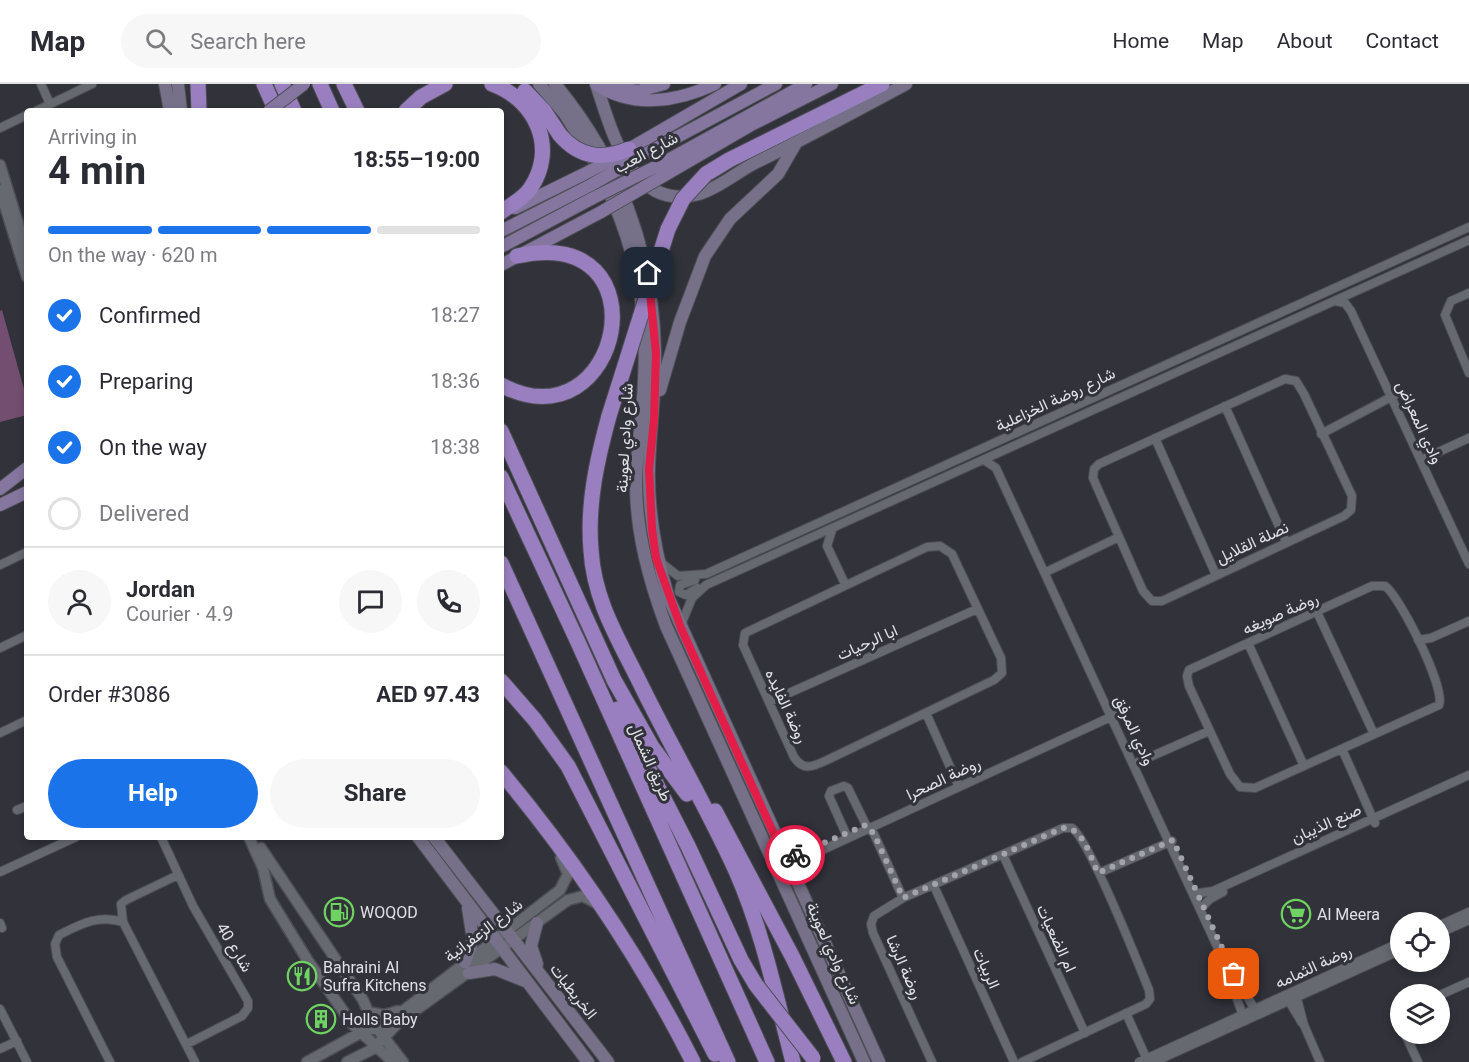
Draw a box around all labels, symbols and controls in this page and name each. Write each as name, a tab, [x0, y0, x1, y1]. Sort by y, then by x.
search box	[121, 14, 541, 68]
text: Map	[30, 25, 85, 58]
icon: search	[142, 25, 175, 58]
text: Search here	[190, 29, 306, 54]
text: Home	[1113, 29, 1169, 53]
text: Map	[1202, 29, 1244, 53]
text: About	[1277, 29, 1333, 53]
text: Contact	[1366, 29, 1439, 53]
text: Arriving in	[48, 125, 137, 149]
street label: شارع العب	[612, 128, 682, 179]
text: 18:55–19:00	[353, 147, 480, 172]
text: 4 min	[48, 148, 146, 194]
text: On the way · 620 m	[48, 243, 217, 267]
pin	[622, 247, 673, 298]
icon: home	[631, 256, 664, 289]
icon: check	[48, 299, 81, 332]
text: Confirmed	[99, 303, 201, 328]
text: 18:27	[430, 303, 480, 327]
street label: شارع روضة الخزاعلية	[992, 363, 1119, 437]
icon: check	[48, 365, 81, 398]
text: Preparing	[99, 369, 193, 394]
text: 18:36	[430, 369, 480, 393]
street label: وادي المعراض	[1388, 378, 1447, 468]
street label: شارع وادي لعوينة	[612, 383, 641, 493]
icon: check	[48, 431, 81, 464]
text: On the way	[99, 435, 207, 460]
text: 18:38	[430, 435, 480, 459]
text: Delivered	[99, 501, 189, 526]
street label: نصلة القلايل	[1213, 517, 1292, 568]
button: person	[48, 570, 111, 633]
button: chat	[339, 570, 402, 633]
button: phone	[417, 570, 480, 633]
text: Jordan	[126, 577, 195, 602]
street label: روضة صويغه	[1239, 588, 1321, 640]
text: Courier · 4.9	[126, 602, 233, 626]
street label: ابا الرحيات	[834, 621, 901, 665]
street label: روضة الفايده	[760, 666, 812, 747]
text: Order #3086	[48, 682, 170, 707]
text: AED 97.43	[376, 682, 480, 707]
street label: وادي المرفق	[1107, 692, 1159, 770]
street label: طريق الشمال	[624, 720, 676, 805]
street label: روضة الصحرا	[903, 753, 984, 805]
button: Help	[48, 759, 258, 828]
button: Share	[270, 759, 480, 828]
street label: صنع الذيبان	[1288, 800, 1365, 849]
courier	[765, 825, 825, 885]
icon: bike	[779, 839, 812, 872]
street label: شارع الزعفرانية	[440, 895, 527, 968]
fuel station icon: WOQOD	[323, 896, 355, 928]
supermarket icon: Al Meera	[1280, 898, 1312, 930]
street label: شارع وادي لعوينة	[799, 899, 864, 1009]
street label: ام الضعيات	[1032, 901, 1080, 975]
place label: WOQOD	[360, 903, 418, 922]
place label: Al Meera	[1317, 905, 1380, 924]
map controls	[1390, 912, 1450, 1044]
button: locate	[1390, 912, 1450, 972]
street label: شارع 40	[211, 919, 257, 976]
street label: روضة الرشا	[881, 932, 927, 1003]
street label: روضة الثمامه	[1272, 940, 1355, 993]
street label: الربيات	[968, 945, 1004, 992]
pin	[1208, 948, 1259, 999]
icon: bag	[1217, 957, 1250, 990]
place label: Bahraini Al Sufra Kitchens	[323, 958, 427, 995]
restaurant icon: Bahraini Al Sufra Kitchens	[286, 960, 318, 992]
street label: الخريطيات	[545, 960, 601, 1023]
button: layers	[1390, 984, 1450, 1044]
building icon: Holls Baby	[305, 1003, 337, 1035]
place label: Holls Baby	[342, 1010, 418, 1029]

